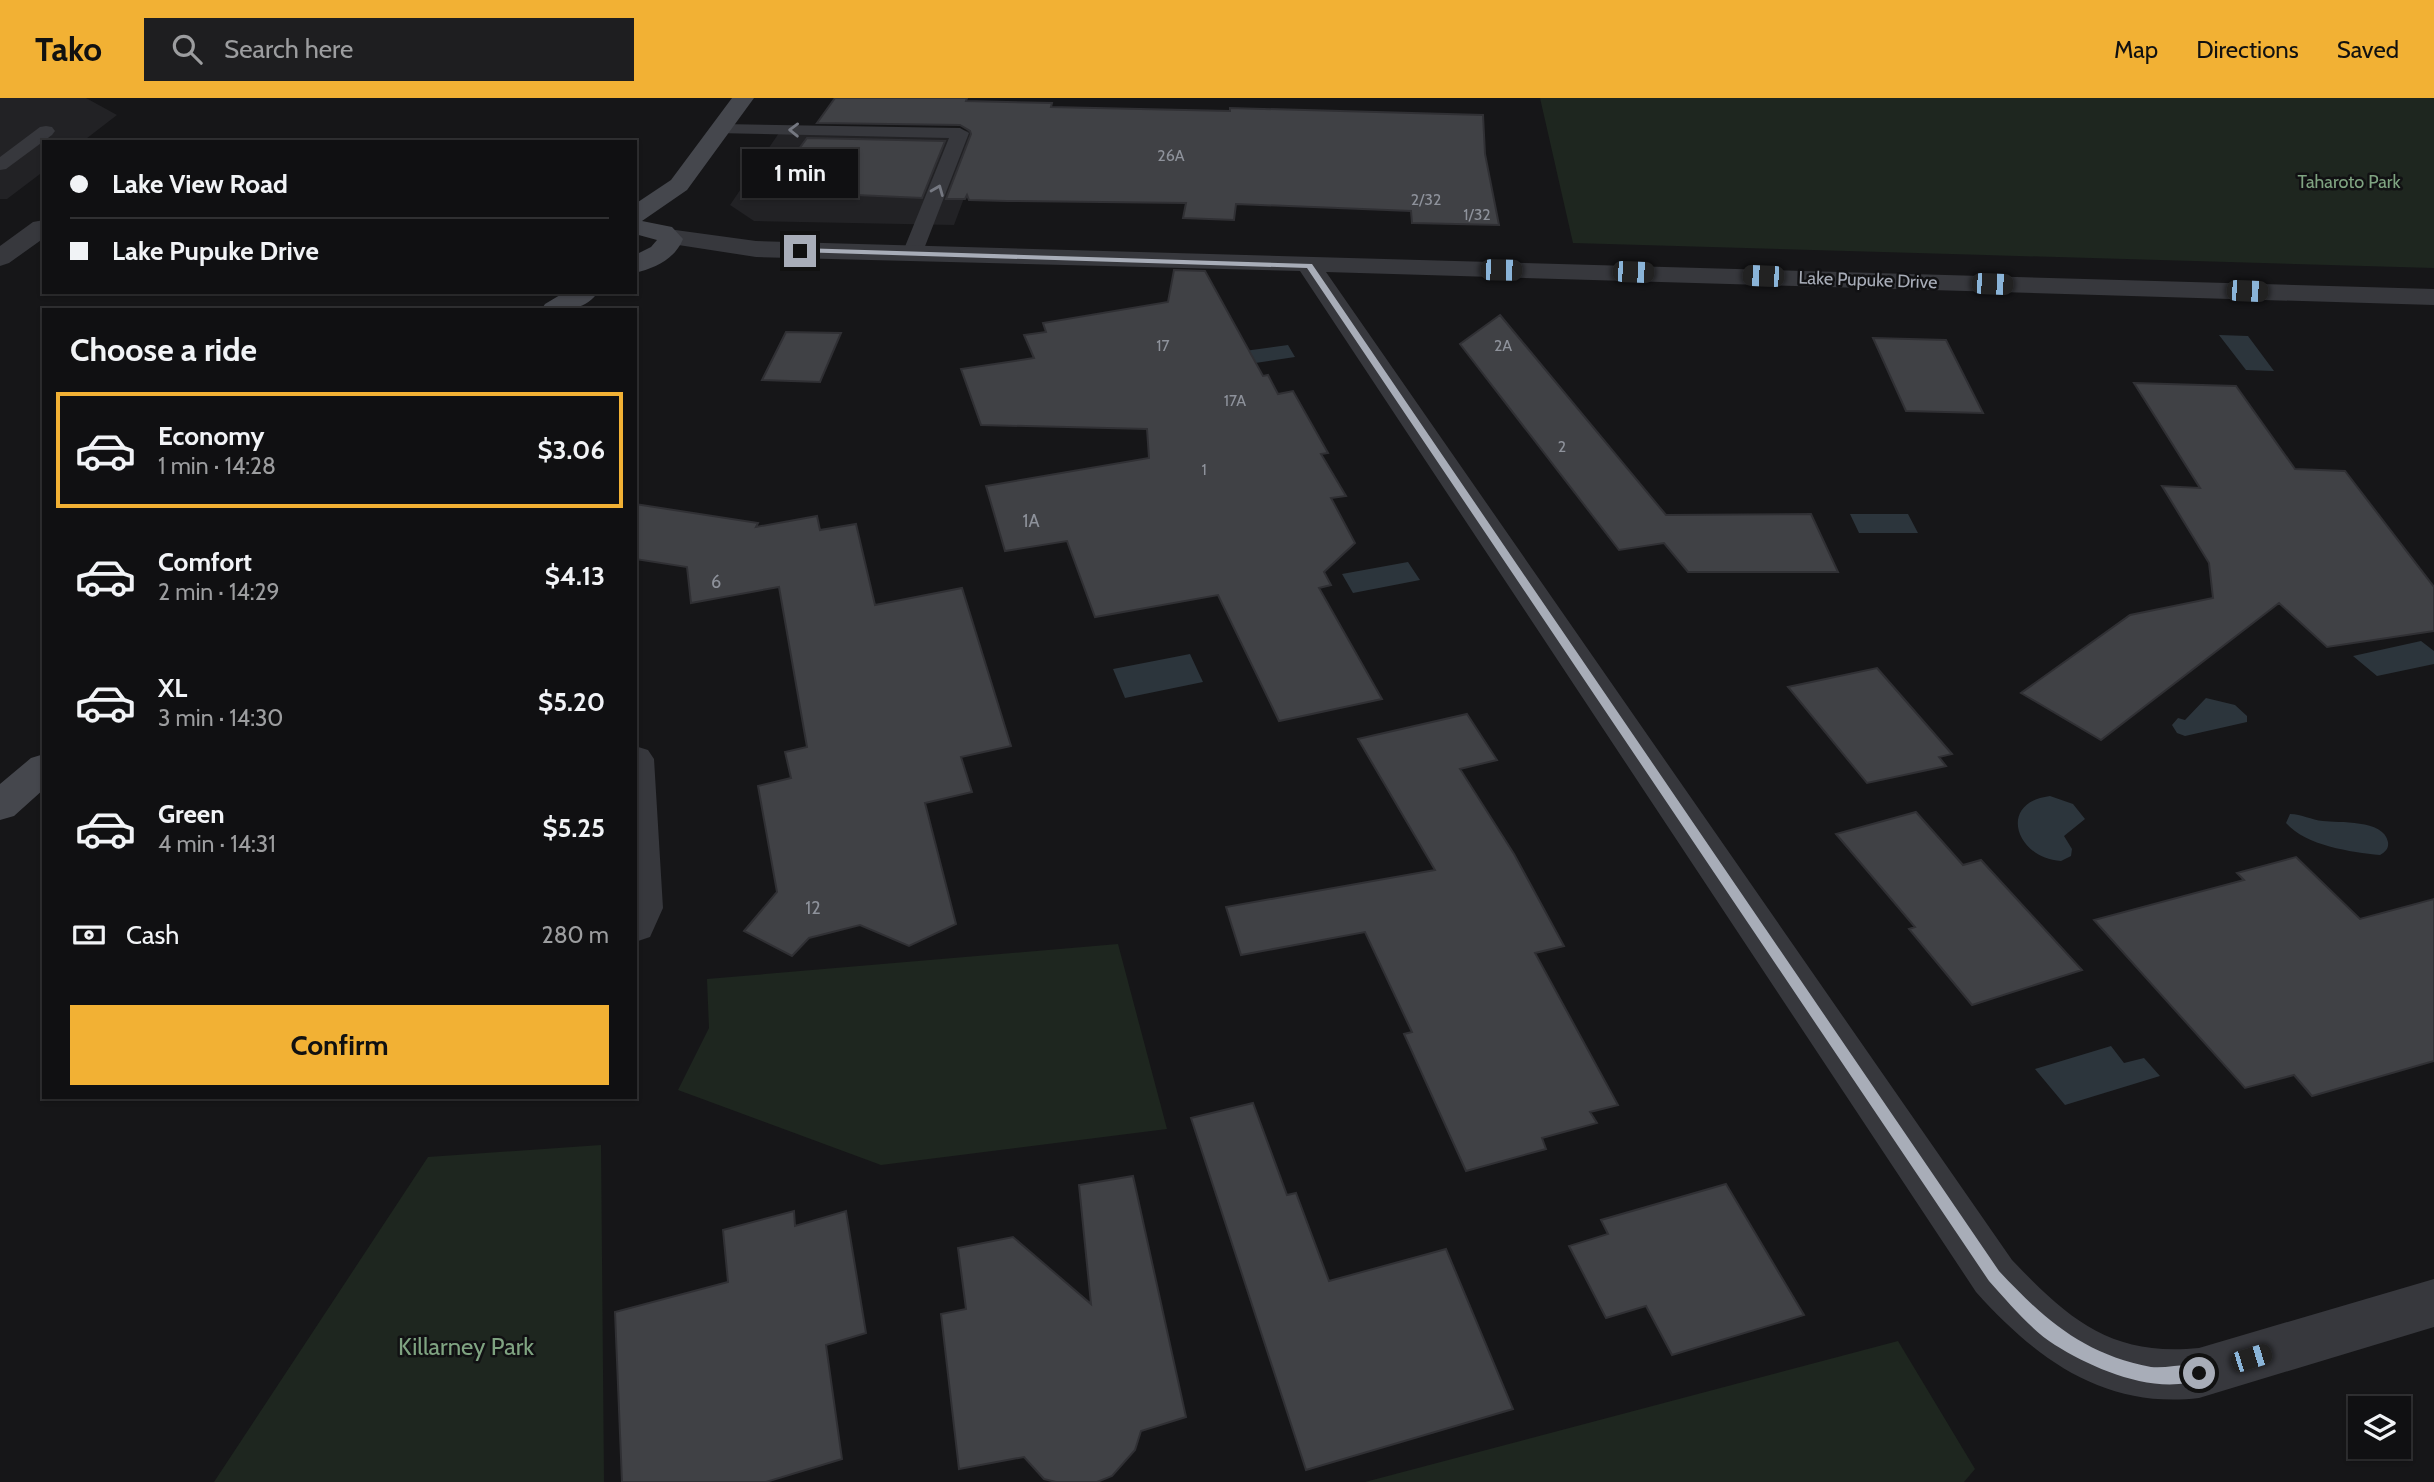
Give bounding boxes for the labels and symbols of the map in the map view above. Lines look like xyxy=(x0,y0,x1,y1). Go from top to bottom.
one-way arrow xyxy=(789,122,799,138)
house number: 26A xyxy=(1157,146,1185,165)
callout: 1 min xyxy=(742,150,858,198)
park label: Taharoto Park xyxy=(2297,171,2401,193)
one-way arrow xyxy=(929,185,943,197)
house number: 2/32 xyxy=(1411,190,1441,209)
house number: 1/32 xyxy=(1463,205,1491,224)
route end xyxy=(784,235,816,267)
car xyxy=(1480,259,1523,281)
car xyxy=(1612,261,1655,283)
car xyxy=(1742,265,1785,287)
street label: Lake Pupuke Drive xyxy=(1798,267,1938,293)
car xyxy=(1971,273,2014,295)
car xyxy=(2226,280,2269,302)
house number: 17 xyxy=(1156,336,1170,355)
house number: 2A xyxy=(1494,336,1512,355)
house number: 17A xyxy=(1224,391,1246,410)
house number: 2 xyxy=(1558,437,1566,456)
house number: 1 xyxy=(1201,460,1207,479)
house number: 1A xyxy=(1023,510,1039,532)
house number: 6 xyxy=(711,571,721,593)
house number: 12 xyxy=(805,897,821,919)
park label: Killarney Park xyxy=(398,1332,534,1361)
car xyxy=(2228,1342,2275,1374)
route start xyxy=(2183,1357,2215,1389)

